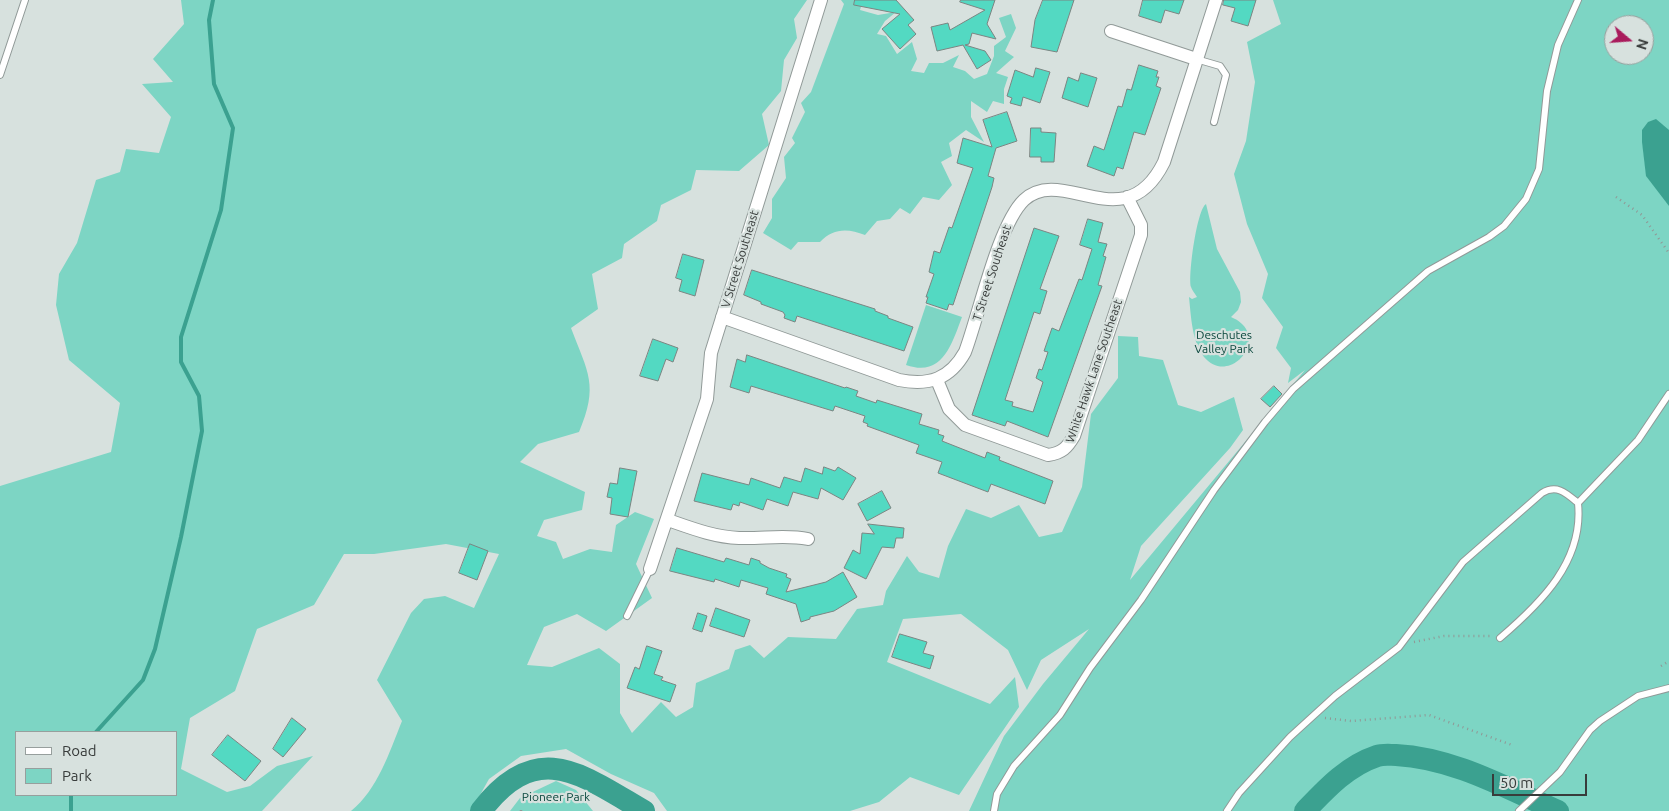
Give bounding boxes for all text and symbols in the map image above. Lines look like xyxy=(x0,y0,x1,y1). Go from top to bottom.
north arrow xyxy=(1604,15,1654,65)
text: N xyxy=(1633,37,1652,52)
street label: V Street Southeast xyxy=(718,209,762,309)
street label: T Street Southeast xyxy=(970,223,1014,323)
street label: White Hawk Lane Southeast xyxy=(1063,297,1125,445)
park label: Deschutes Valley Park xyxy=(1195,328,1253,356)
legend xyxy=(15,731,178,796)
text: Road xyxy=(62,742,97,759)
scale bar xyxy=(1494,764,1589,796)
text: Park xyxy=(62,767,92,784)
text: 50 m xyxy=(1500,774,1533,791)
park label: Pioneer Park xyxy=(522,790,590,804)

